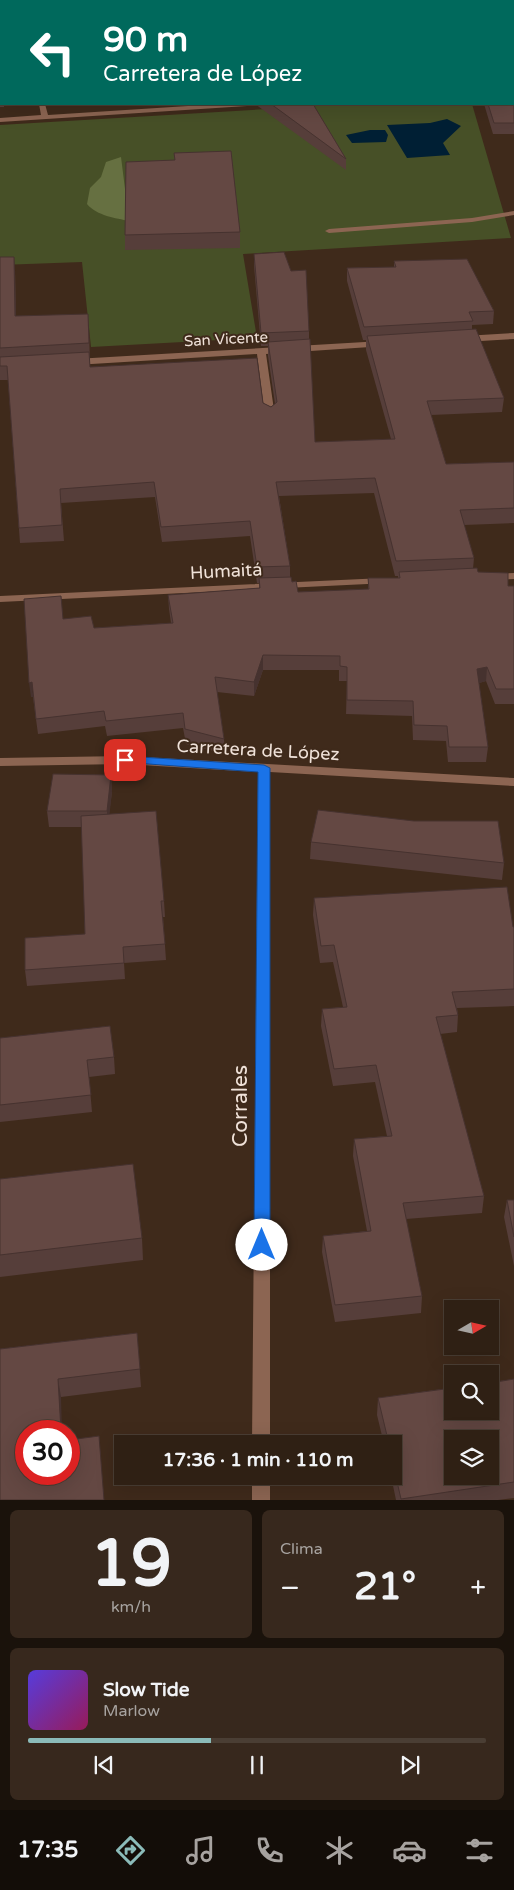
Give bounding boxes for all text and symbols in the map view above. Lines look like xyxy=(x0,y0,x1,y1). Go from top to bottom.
text: 90 m xyxy=(103,19,188,61)
icon: left xyxy=(20,20,85,85)
text: Carretera de López xyxy=(103,61,302,87)
street label: San Vicente xyxy=(183,328,269,350)
street label: Humaitá xyxy=(189,558,263,584)
street label: Carretera de López xyxy=(176,735,340,765)
pin xyxy=(104,739,146,781)
icon: arrive xyxy=(111,746,139,774)
street label: Corrales xyxy=(228,1065,253,1147)
position arrow xyxy=(235,1218,287,1270)
north arrow xyxy=(444,1300,499,1355)
map controls xyxy=(444,1300,499,1485)
button: search xyxy=(444,1365,499,1420)
speed limit sign: 30 xyxy=(15,1420,80,1485)
button: layers xyxy=(444,1430,499,1485)
text: 17:36 · 1 min · 110 m xyxy=(162,1449,354,1471)
text: 19 xyxy=(90,1525,172,1604)
text: Clima xyxy=(280,1539,323,1559)
text: 21° xyxy=(354,1564,416,1610)
text: − xyxy=(280,1571,300,1605)
text: + xyxy=(470,1571,486,1605)
text: km/h xyxy=(111,1597,151,1617)
text: Slow Tide xyxy=(103,1679,190,1701)
text: Marlow xyxy=(103,1701,160,1721)
icon: previous xyxy=(90,1751,118,1779)
icon: pause xyxy=(243,1751,271,1779)
icon: next xyxy=(396,1751,424,1779)
icon: directions xyxy=(113,1833,148,1868)
icon: music xyxy=(183,1833,218,1868)
icon: phone xyxy=(252,1833,287,1868)
icon: climate xyxy=(322,1833,357,1868)
icon: car xyxy=(392,1833,427,1868)
icon: filters xyxy=(462,1833,497,1868)
text: 17:35 xyxy=(17,1837,78,1863)

